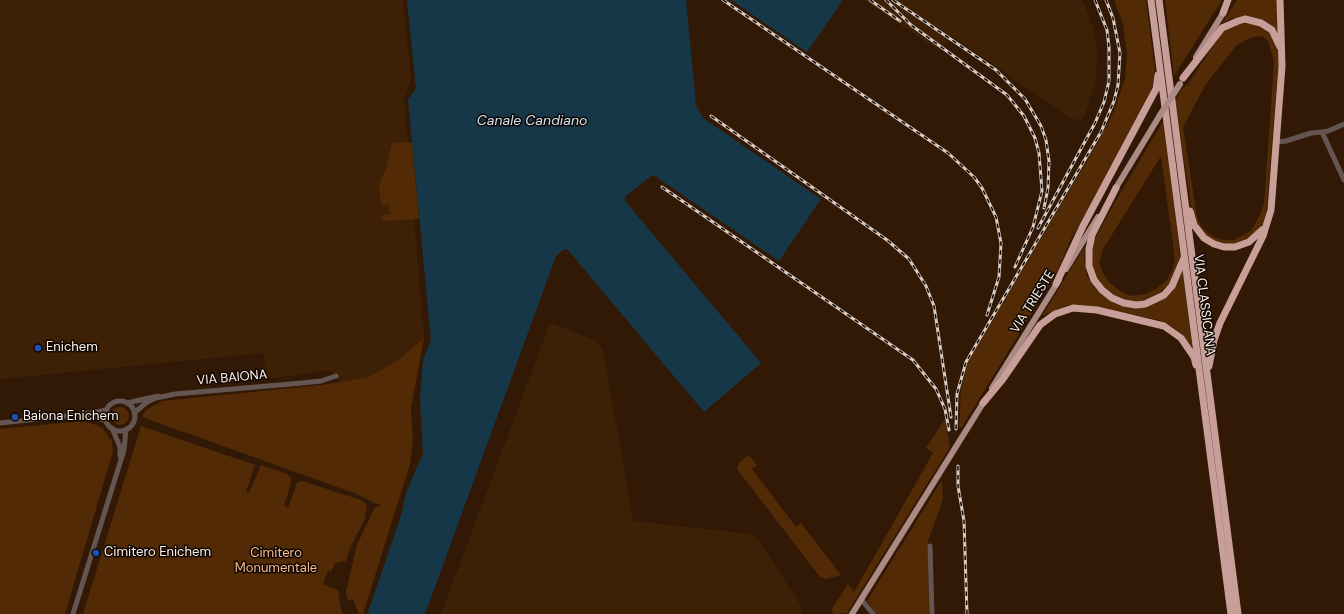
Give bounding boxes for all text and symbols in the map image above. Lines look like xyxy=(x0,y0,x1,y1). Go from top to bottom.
water label: Canale Candiano xyxy=(477,113,587,129)
street label: VIA CLASSICANA xyxy=(1190,253,1218,357)
street label: VIA TRIESTE xyxy=(1008,268,1058,336)
place label: Enichem xyxy=(46,340,98,356)
marker: Enichem xyxy=(33,343,43,353)
street label: VIA BAIONA xyxy=(196,367,268,389)
place label: Baiona Enichem xyxy=(23,409,119,425)
marker: Baiona Enichem xyxy=(10,412,20,422)
place label: Cimitero Enichem xyxy=(104,545,211,561)
park label: Cimitero Monumentale xyxy=(235,546,317,577)
marker: Cimitero Enichem xyxy=(91,548,101,558)

